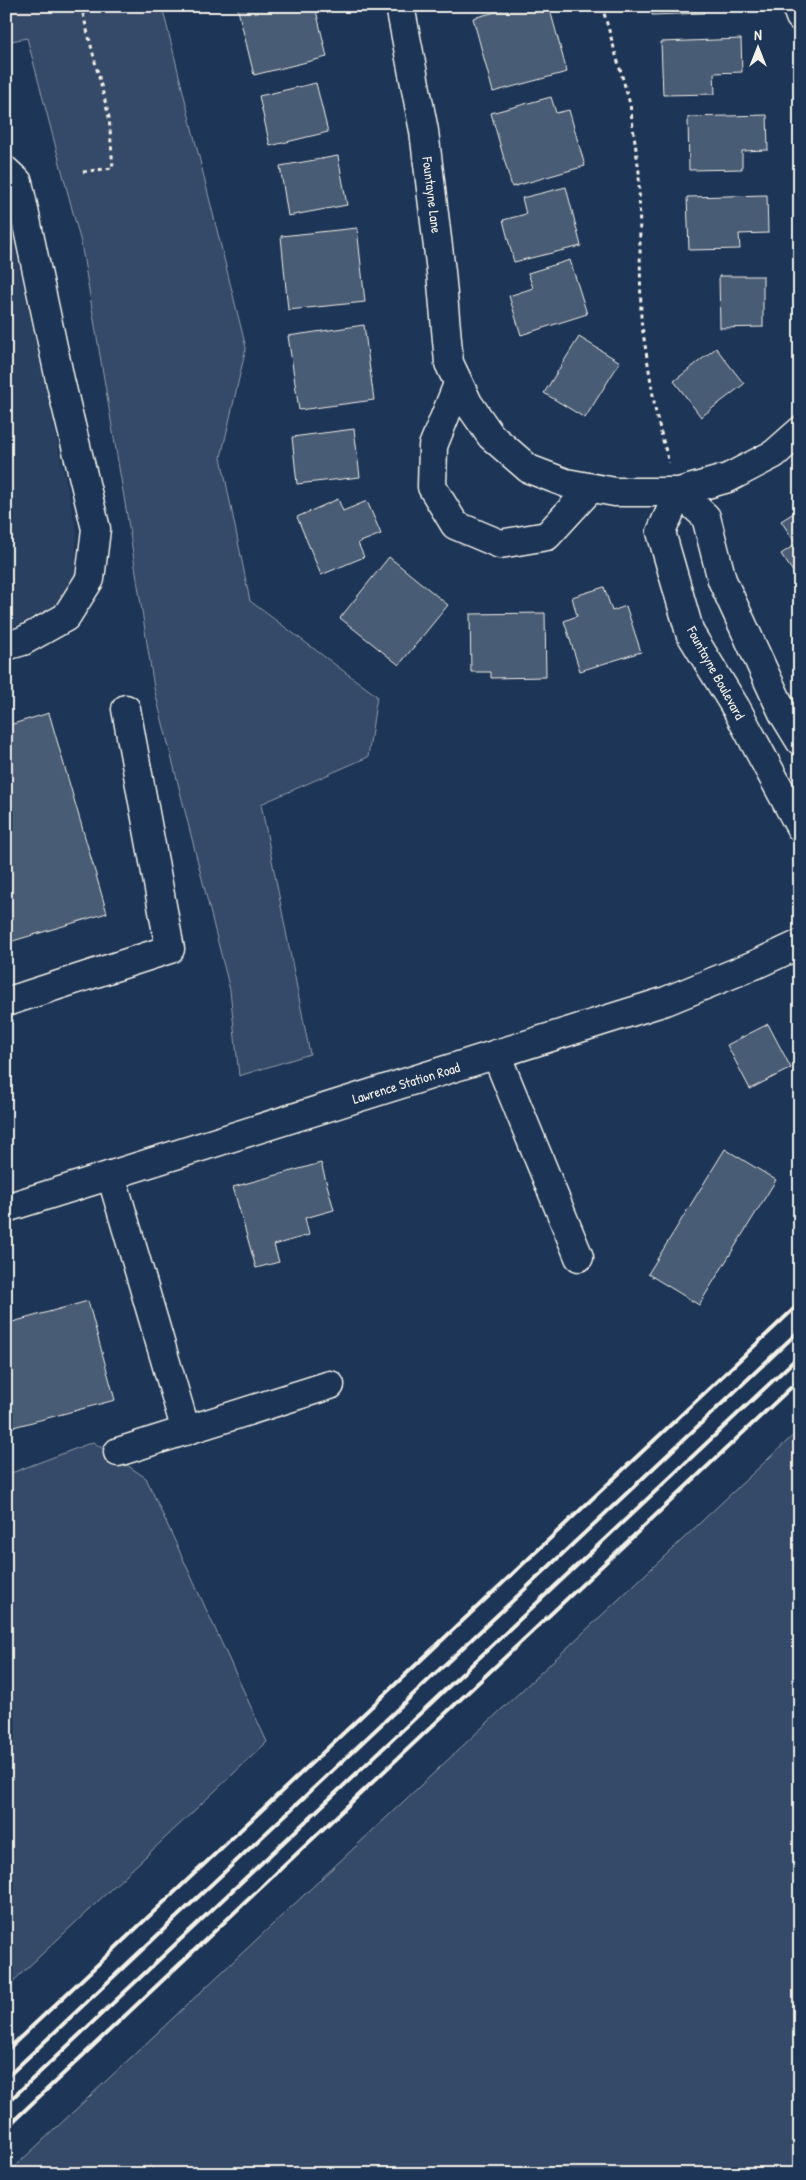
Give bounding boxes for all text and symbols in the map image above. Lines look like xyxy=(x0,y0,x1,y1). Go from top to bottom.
north arrow xyxy=(734,22,784,72)
text: N xyxy=(754,25,762,44)
street label: Fountayne Lane xyxy=(417,155,447,235)
street label: Fountayne Boulevard xyxy=(682,622,750,724)
street label: Lawrence Station Road xyxy=(350,1057,462,1108)

